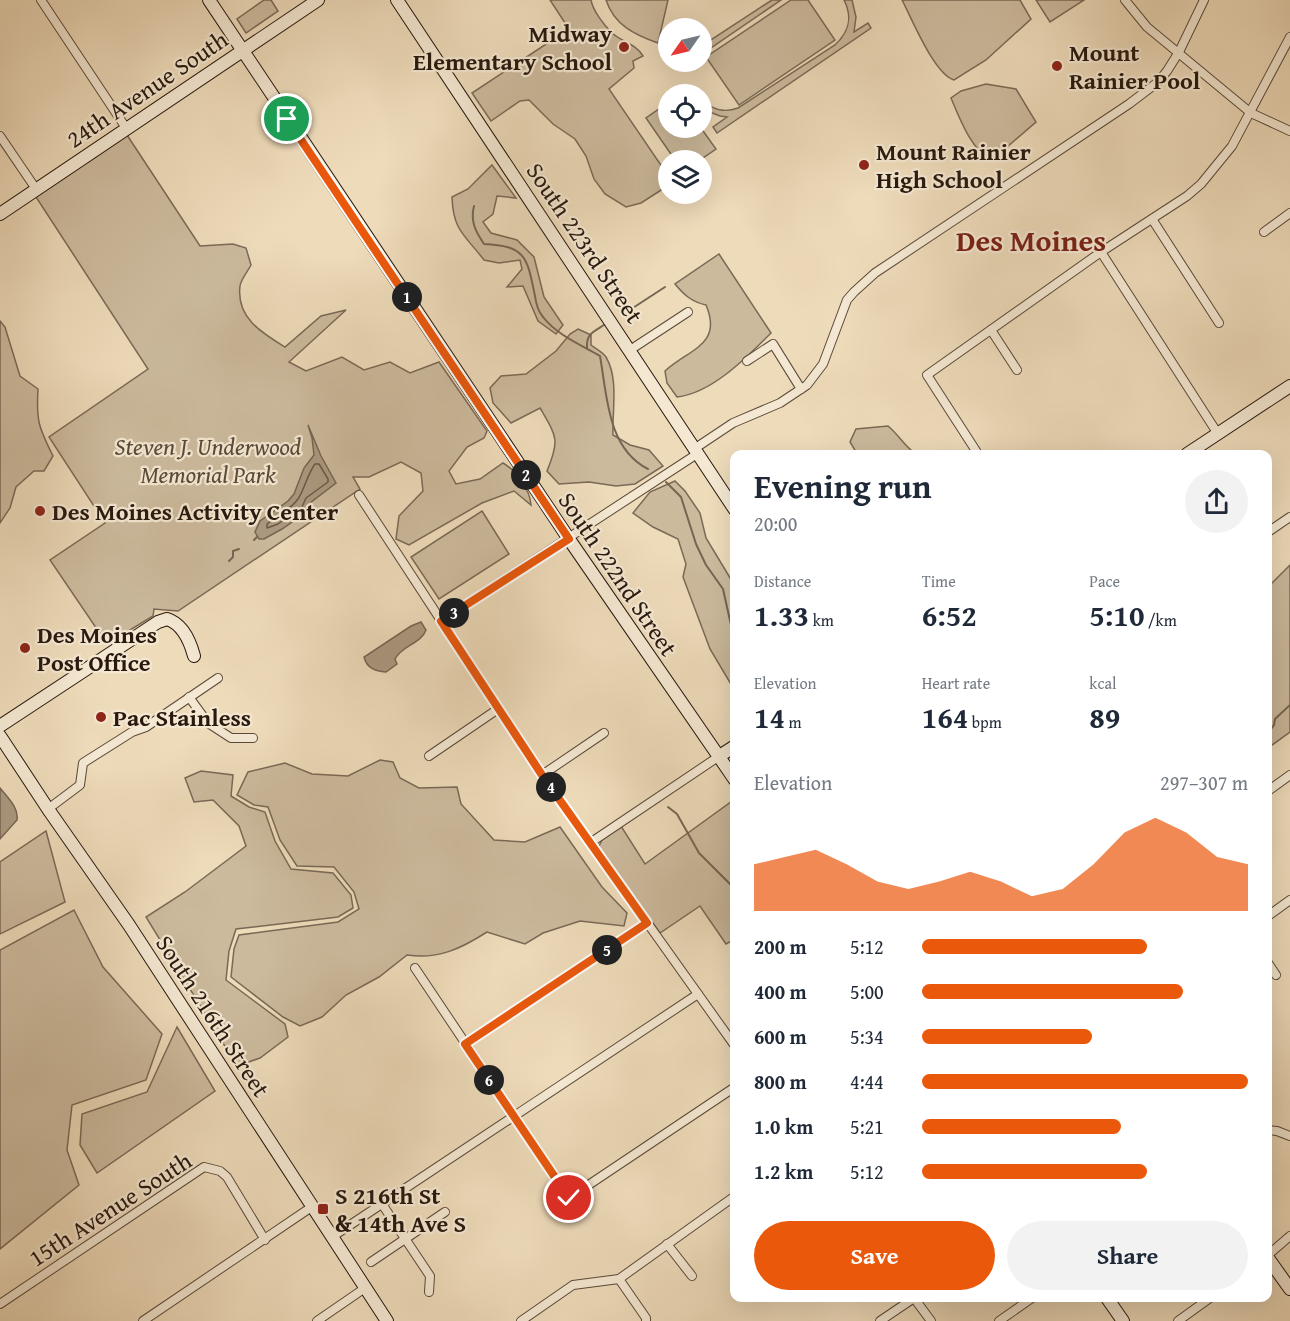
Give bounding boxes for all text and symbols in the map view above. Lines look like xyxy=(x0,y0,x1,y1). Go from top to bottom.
place label: Midway Elementary School xyxy=(413,16,613,79)
north arrow xyxy=(658,18,712,72)
map controls xyxy=(658,18,712,204)
street label: 24th Avenue South xyxy=(59,22,235,156)
place label: Mount Rainier Pool xyxy=(1069,35,1201,98)
marker: Midway Elementary School xyxy=(617,40,631,54)
marker: Mount Rainier Pool xyxy=(1050,59,1064,73)
button: locate xyxy=(658,84,712,138)
pin xyxy=(261,93,312,144)
icon: arrive xyxy=(270,102,303,135)
place label: Mount Rainier High School xyxy=(876,134,1031,197)
button: layers xyxy=(658,150,712,204)
street label: South 223rd Street xyxy=(518,156,652,331)
marker: Mount Rainier High School xyxy=(857,158,871,172)
district label: Des Moines xyxy=(956,218,1106,262)
pin: 1 xyxy=(392,282,422,312)
text: 1 xyxy=(403,285,411,309)
park label: Steven J. Underwood Memorial Park xyxy=(115,429,302,492)
pin: 2 xyxy=(511,460,541,490)
text: Evening run xyxy=(754,462,931,510)
text: 2 xyxy=(522,463,530,487)
button: share xyxy=(1185,470,1248,533)
street label: South 222nd Street xyxy=(550,485,686,663)
place label: Des Moines Activity Center xyxy=(52,494,338,529)
marker: Des Moines Activity Center xyxy=(33,504,47,518)
text: 20:00 xyxy=(754,509,797,538)
text: Distance xyxy=(754,569,811,593)
text: Time xyxy=(922,569,956,593)
text: Pace xyxy=(1089,569,1120,593)
text: 1.33 xyxy=(754,593,809,637)
text: 6:52 xyxy=(922,593,977,637)
text: 5:10 xyxy=(1089,593,1144,637)
pin: 3 xyxy=(439,598,469,628)
text: 3 xyxy=(450,601,458,625)
text: km xyxy=(809,608,834,632)
text: /km xyxy=(1144,608,1177,632)
place label: Des Moines Post Office xyxy=(37,617,157,680)
marker: Des Moines Post Office xyxy=(18,641,32,655)
text: Elevation xyxy=(754,671,817,695)
text: Heart rate xyxy=(922,671,990,695)
text: kcal xyxy=(1089,671,1117,695)
text: 14 xyxy=(754,695,785,739)
text: 164 xyxy=(922,695,968,739)
text: 89 xyxy=(1089,695,1120,739)
place label: Pac Stainless xyxy=(113,700,251,735)
marker: Pac Stainless xyxy=(94,710,108,724)
text: m xyxy=(785,710,802,734)
text: bpm xyxy=(968,710,1002,734)
text: Elevation xyxy=(754,768,832,797)
text: 297–307 m xyxy=(1160,768,1248,797)
pin: 4 xyxy=(536,772,566,802)
text: 4 xyxy=(547,775,555,799)
street label: South 216th Street xyxy=(147,928,279,1104)
text: 200 m xyxy=(754,932,807,961)
text: 5:12 xyxy=(850,932,884,961)
pin: 5 xyxy=(592,935,622,965)
text: 5 xyxy=(603,938,611,962)
text: 400 m xyxy=(754,977,807,1006)
text: 5:00 xyxy=(850,977,884,1006)
text: 600 m xyxy=(754,1022,807,1051)
text: 5:34 xyxy=(850,1022,884,1051)
pin: 6 xyxy=(474,1065,504,1095)
text: 800 m xyxy=(754,1067,807,1096)
text: 4:44 xyxy=(850,1067,884,1096)
text: 6 xyxy=(485,1068,493,1092)
text: 1.0 km xyxy=(754,1112,813,1141)
text: 5:21 xyxy=(850,1112,884,1141)
street label: 15th Avenue South xyxy=(22,1143,199,1275)
text: 1.2 km xyxy=(754,1157,813,1186)
text: 5:12 xyxy=(850,1157,884,1186)
pin xyxy=(543,1172,594,1223)
place label: S 216th St & 14th Ave S xyxy=(335,1178,466,1241)
icon: check xyxy=(552,1181,585,1214)
marker: S 216th St & 14th Ave S xyxy=(316,1202,330,1216)
button: Save xyxy=(754,1221,995,1290)
button: Share xyxy=(1007,1221,1248,1290)

